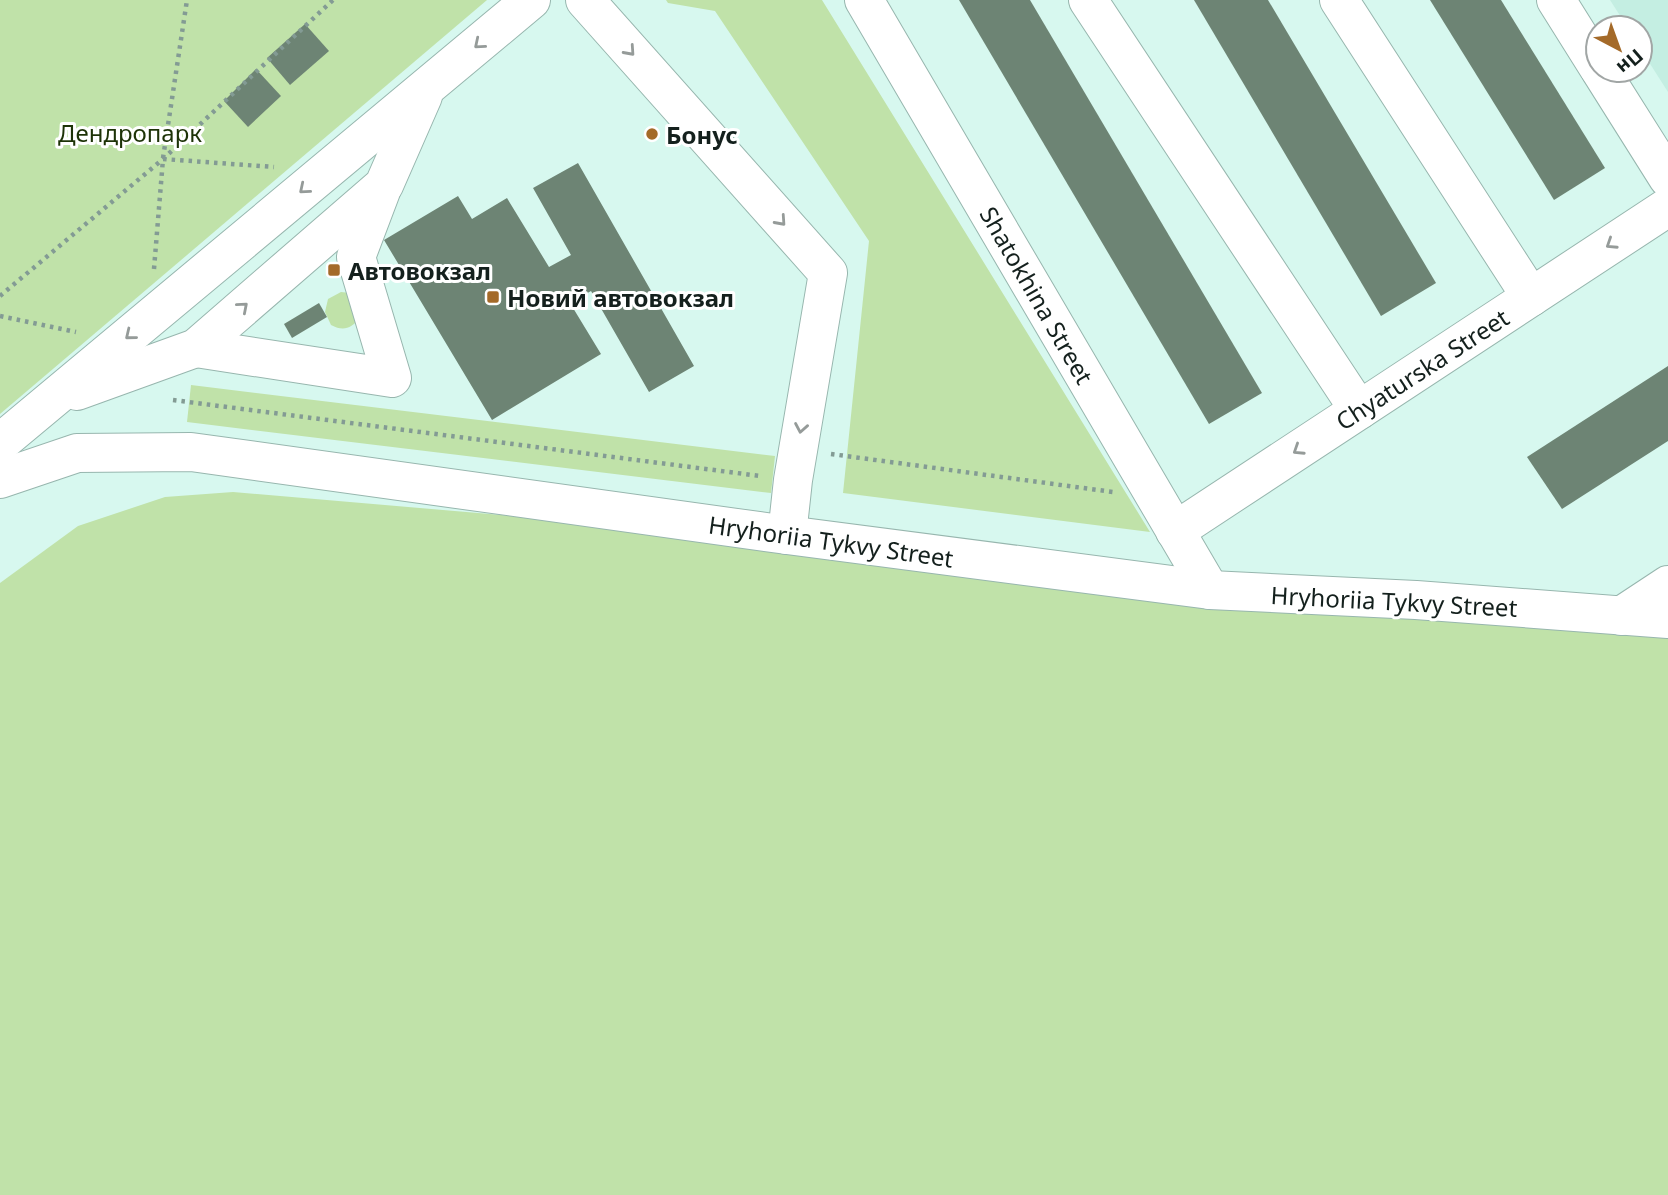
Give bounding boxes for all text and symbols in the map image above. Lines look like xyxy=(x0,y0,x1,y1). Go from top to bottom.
north arrow xyxy=(1584,14,1654,84)
one-way arrow xyxy=(474,36,487,48)
one-way arrow xyxy=(622,43,634,56)
text: Пн xyxy=(1611,43,1649,80)
park label: Дендропарк xyxy=(58,116,202,149)
place label: Бонус xyxy=(666,118,738,151)
marker: Бонус xyxy=(644,126,660,142)
one-way arrow xyxy=(300,181,312,194)
street label: Shatokhina Street xyxy=(973,200,1101,390)
one-way arrow xyxy=(773,213,785,226)
one-way arrow xyxy=(1606,236,1619,248)
place label: Автовокзал xyxy=(348,254,491,287)
marker: Автовокзал xyxy=(326,262,342,278)
place label: Новий автовокзал xyxy=(507,281,734,314)
marker: Новий автовокзал xyxy=(485,289,501,305)
street label: Chyaturska Street xyxy=(1329,300,1515,437)
one-way arrow xyxy=(235,303,248,315)
one-way arrow xyxy=(125,327,138,339)
one-way arrow xyxy=(794,423,809,434)
one-way arrow xyxy=(1293,442,1306,454)
street label: Hryhoriia Tykvy Street xyxy=(706,507,956,575)
street label: Hryhoriia Tykvy Street xyxy=(1270,578,1518,624)

